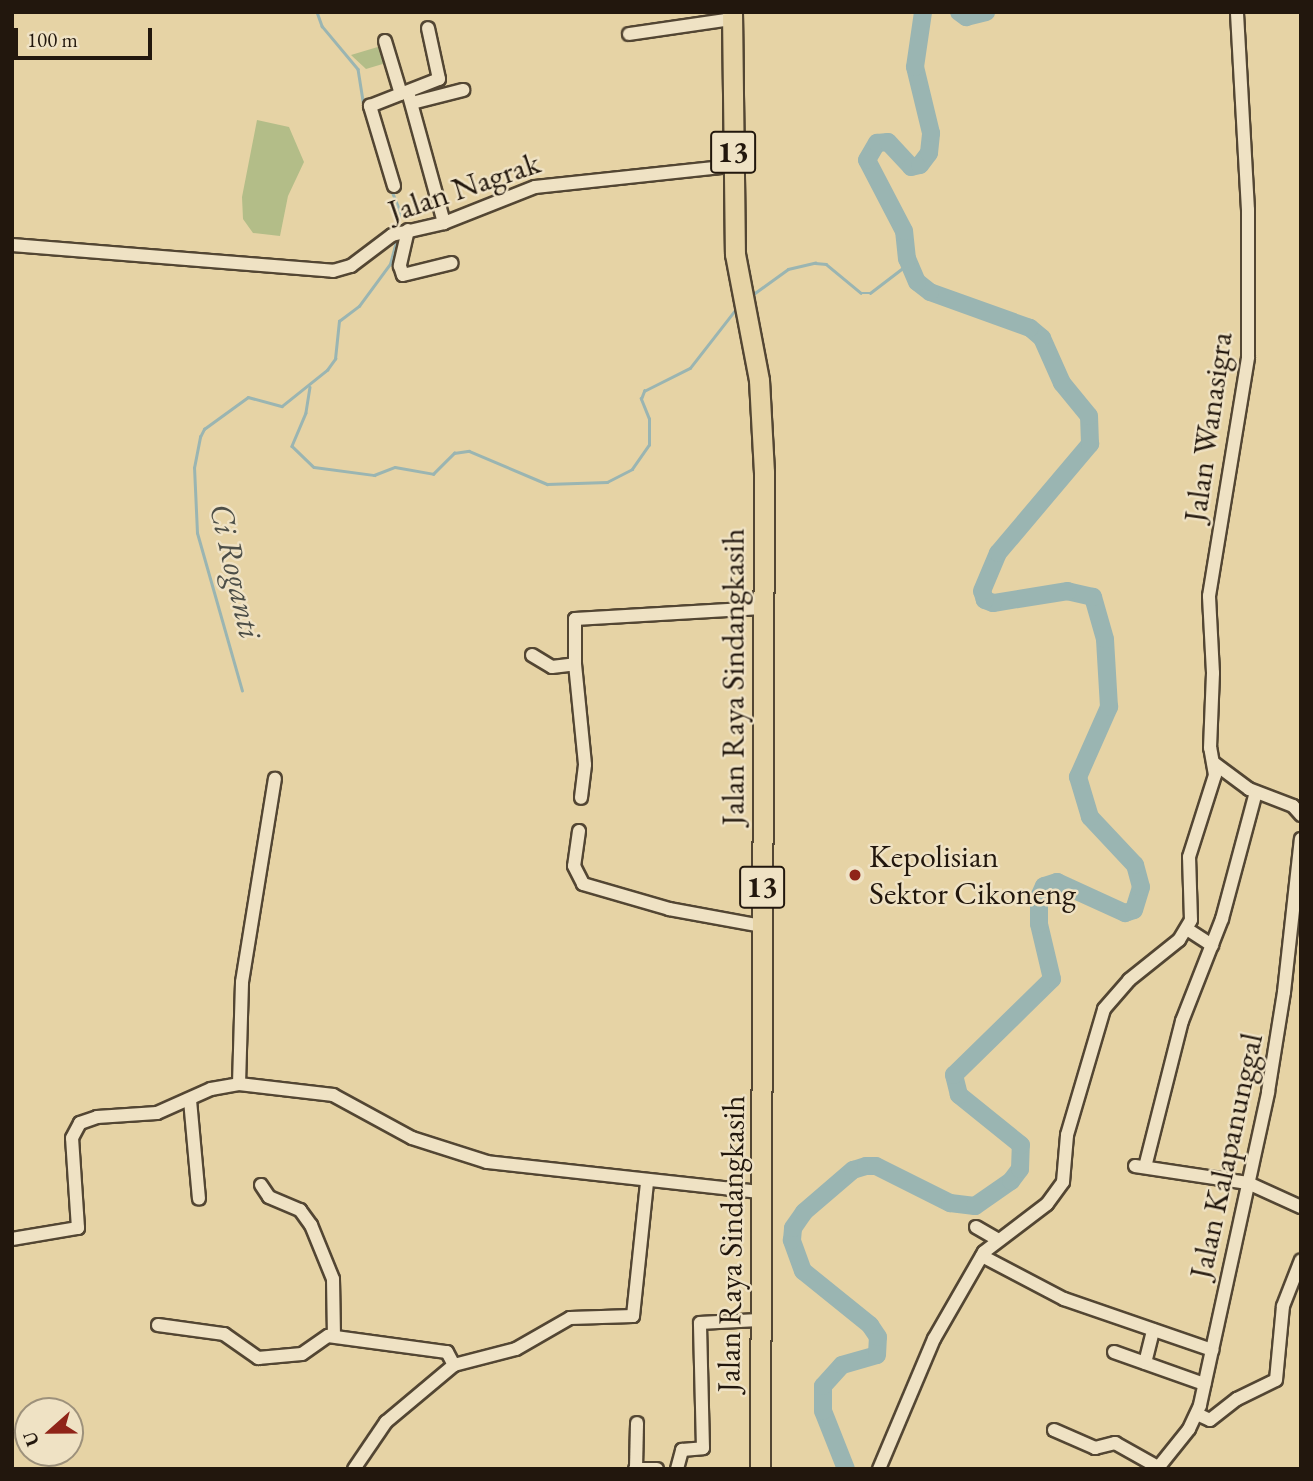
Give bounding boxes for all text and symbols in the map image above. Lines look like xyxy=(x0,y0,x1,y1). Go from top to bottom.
scale bar xyxy=(18,14,156,58)
text: 100 m xyxy=(27,26,78,53)
road number: 13 xyxy=(708,126,758,178)
street label: Jalan Nagrak xyxy=(383,143,545,231)
street label: Jalan Wanasigra xyxy=(1176,330,1240,524)
water label: Ci Roganti xyxy=(201,499,271,643)
street label: Jalan Raya Sindangkasih xyxy=(714,528,752,826)
place label: Kepolisian Sektor Cikoneng xyxy=(869,838,1076,913)
road number: 13 xyxy=(738,860,786,914)
marker: Kepolisian Sektor Cikoneng xyxy=(847,867,863,883)
street label: Jalan Kalapanunggal xyxy=(1181,1030,1271,1282)
street label: Jalan Raya Sindangkasih xyxy=(709,1095,753,1393)
north arrow xyxy=(14,1397,84,1467)
text: U xyxy=(17,1428,45,1450)

